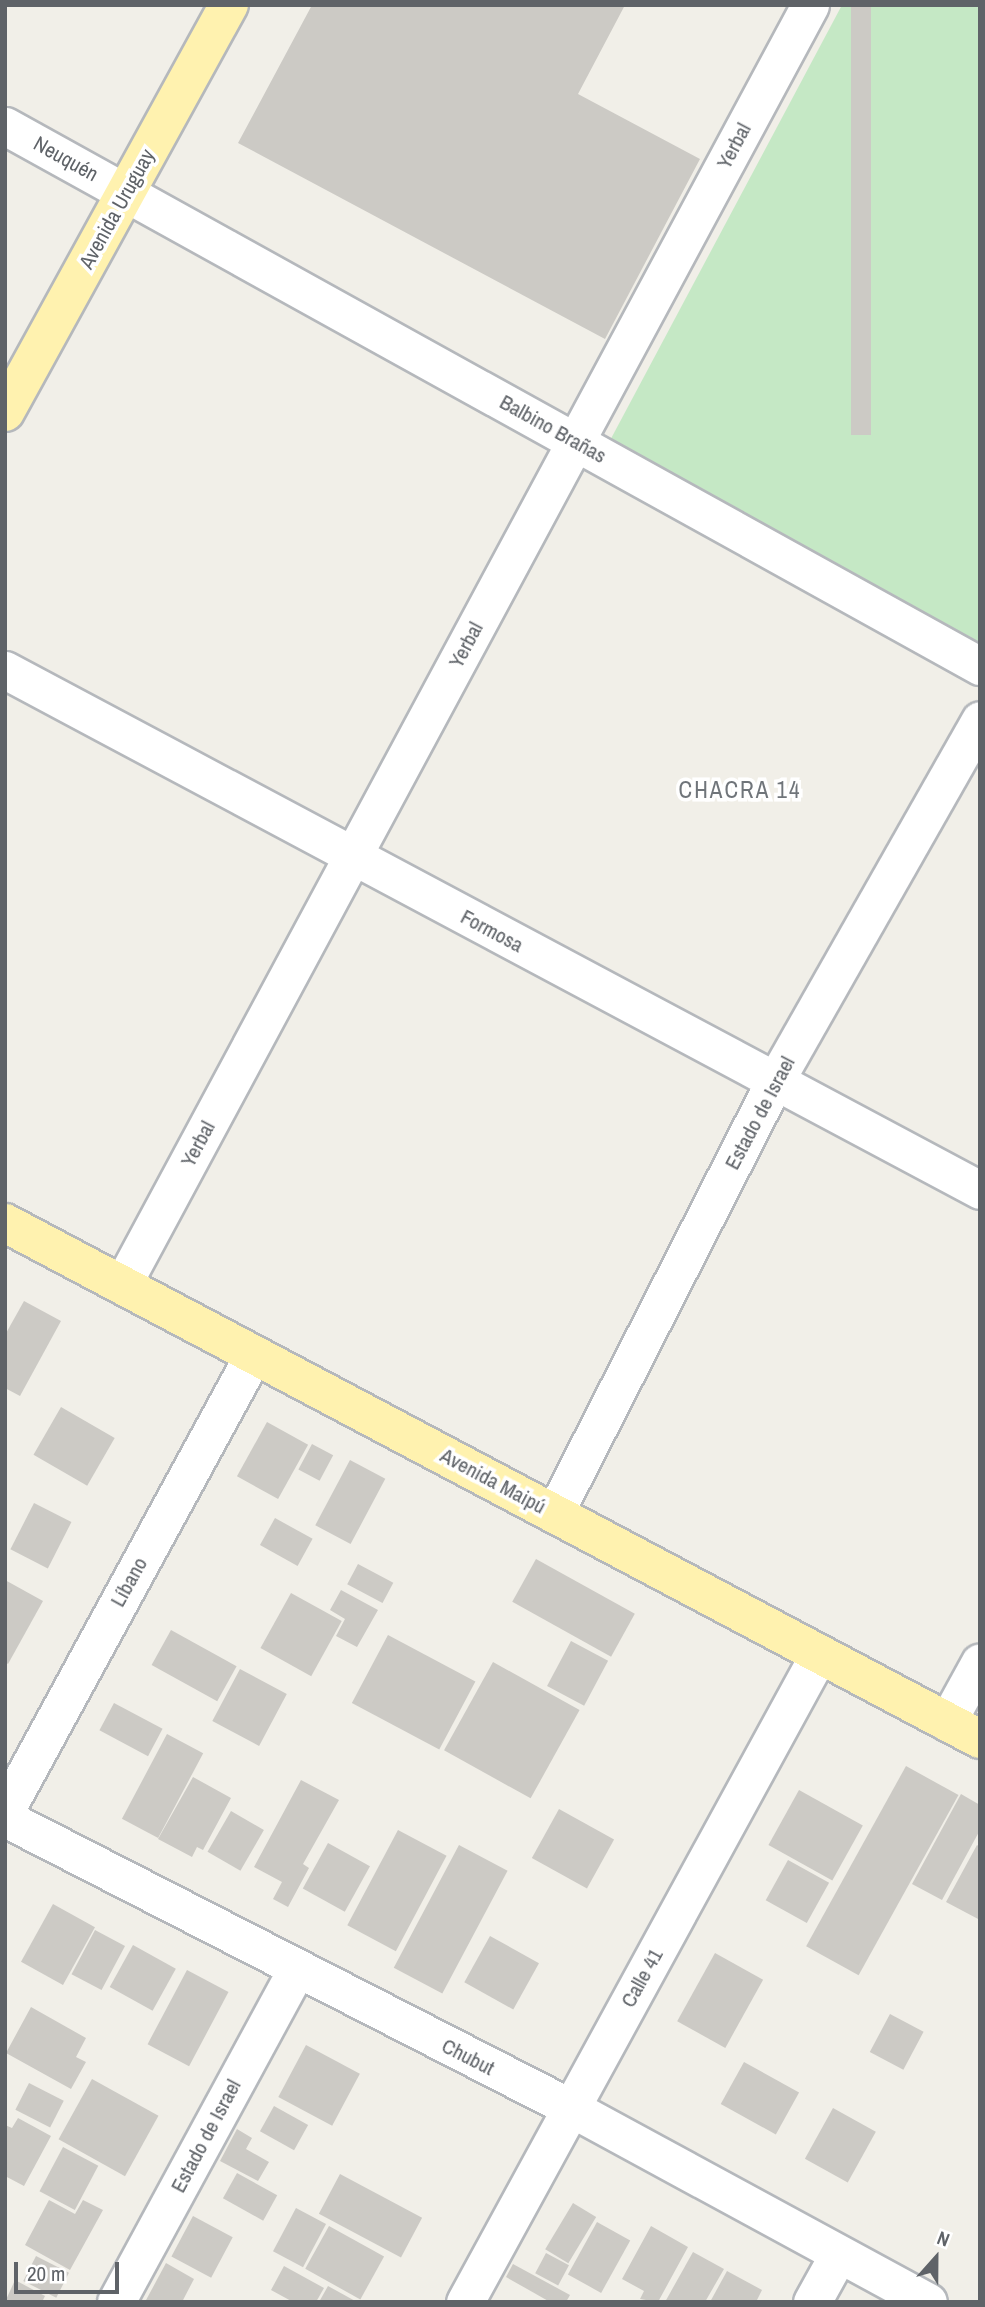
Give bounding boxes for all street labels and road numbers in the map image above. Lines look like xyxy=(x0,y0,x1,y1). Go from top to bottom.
street label: Yerbal xyxy=(712,119,756,173)
street label: Neuquén xyxy=(29,131,103,187)
street label: Avenida Uruguay xyxy=(74,145,160,273)
street label: Balbino Brañas xyxy=(495,389,611,469)
street label: Yerbal xyxy=(444,618,488,672)
street label: Formosa xyxy=(456,904,528,958)
street label: Estado de Israel xyxy=(720,1052,800,1174)
street label: Yerbal xyxy=(176,1117,220,1171)
street label: Avenida Maipú xyxy=(436,1443,550,1519)
street label: Líbano xyxy=(105,1553,153,1611)
street label: Calle 41 xyxy=(616,1944,668,2012)
street label: Chubut xyxy=(438,2033,498,2081)
street label: Estado de Israel xyxy=(166,2075,246,2197)

